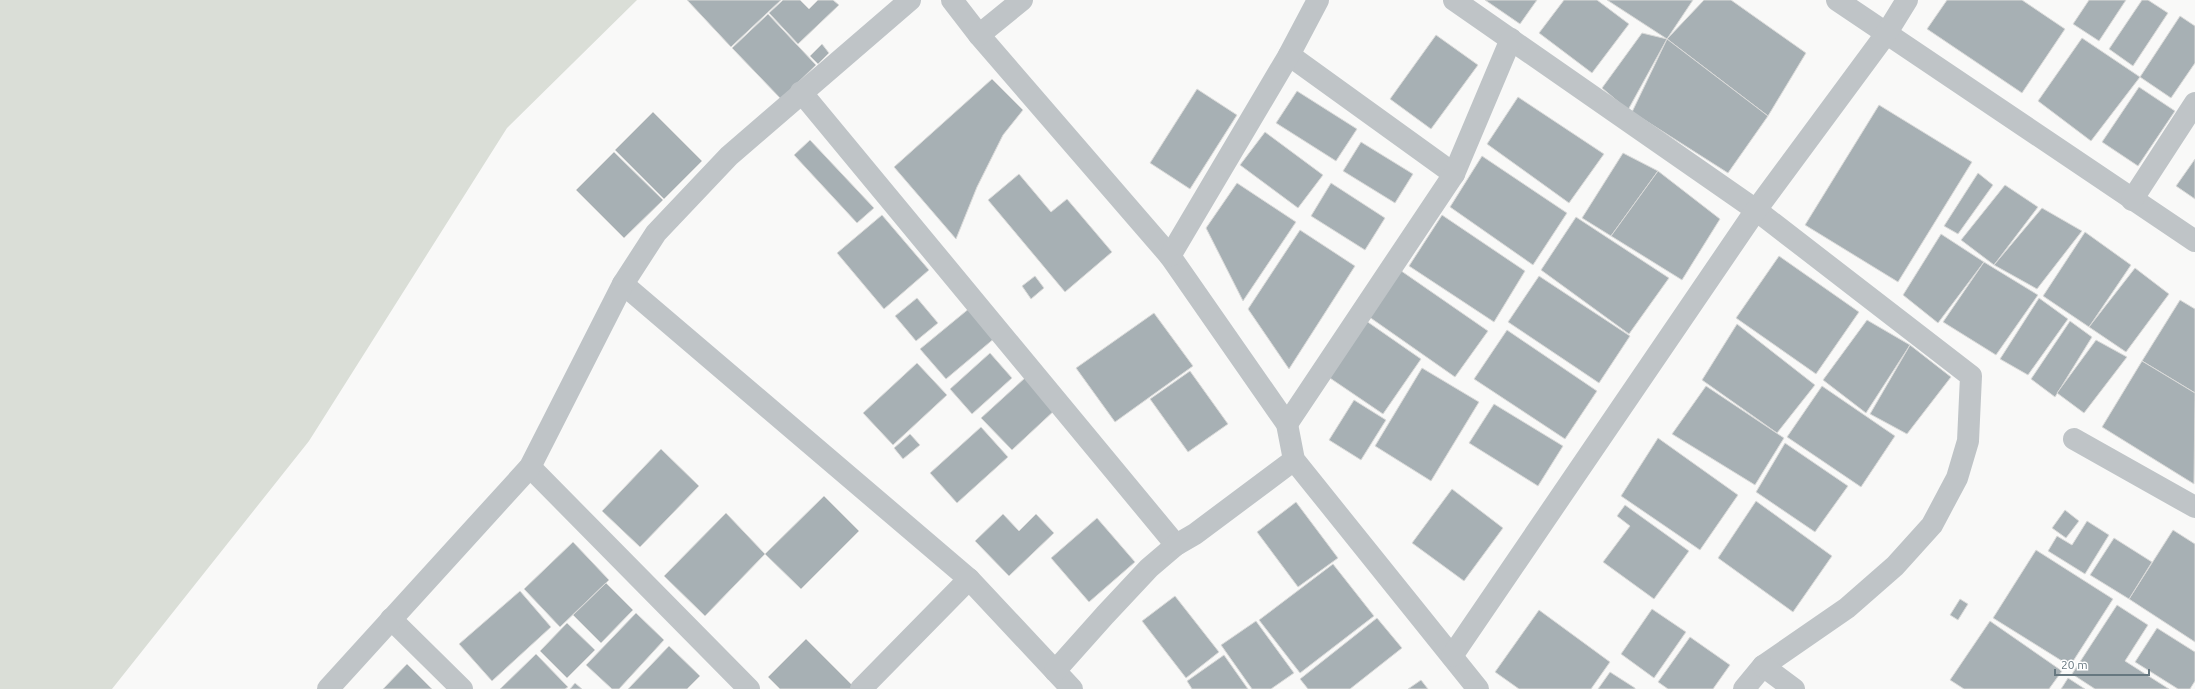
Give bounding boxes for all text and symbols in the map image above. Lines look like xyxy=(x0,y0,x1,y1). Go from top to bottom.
scale bar xyxy=(2055,651,2149,677)
text: 20 m xyxy=(2061,658,2088,671)

